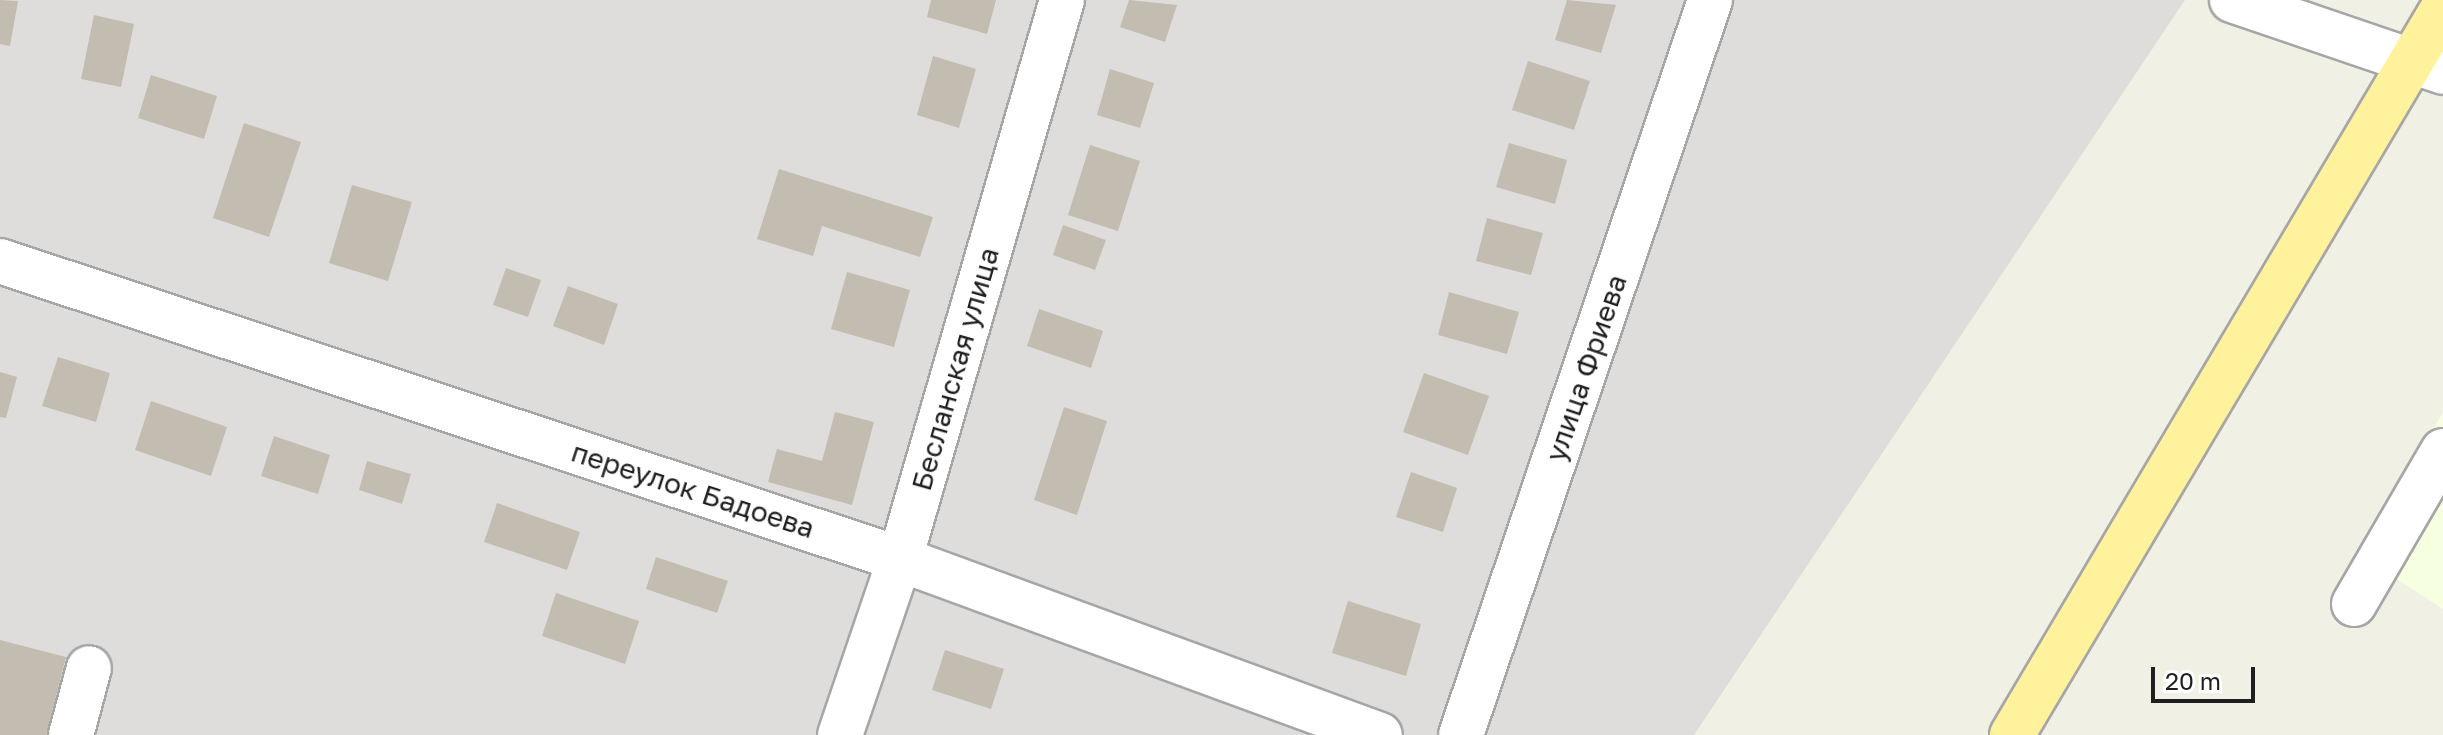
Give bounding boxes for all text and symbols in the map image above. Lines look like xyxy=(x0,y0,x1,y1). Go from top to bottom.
street label: Бесланская улица xyxy=(904,244,1006,494)
street label: улица Фриева xyxy=(1538,270,1634,466)
street label: переулок Бадоева xyxy=(567,435,819,545)
scale bar xyxy=(2155,651,2259,701)
text: 20 m xyxy=(2165,666,2221,695)

